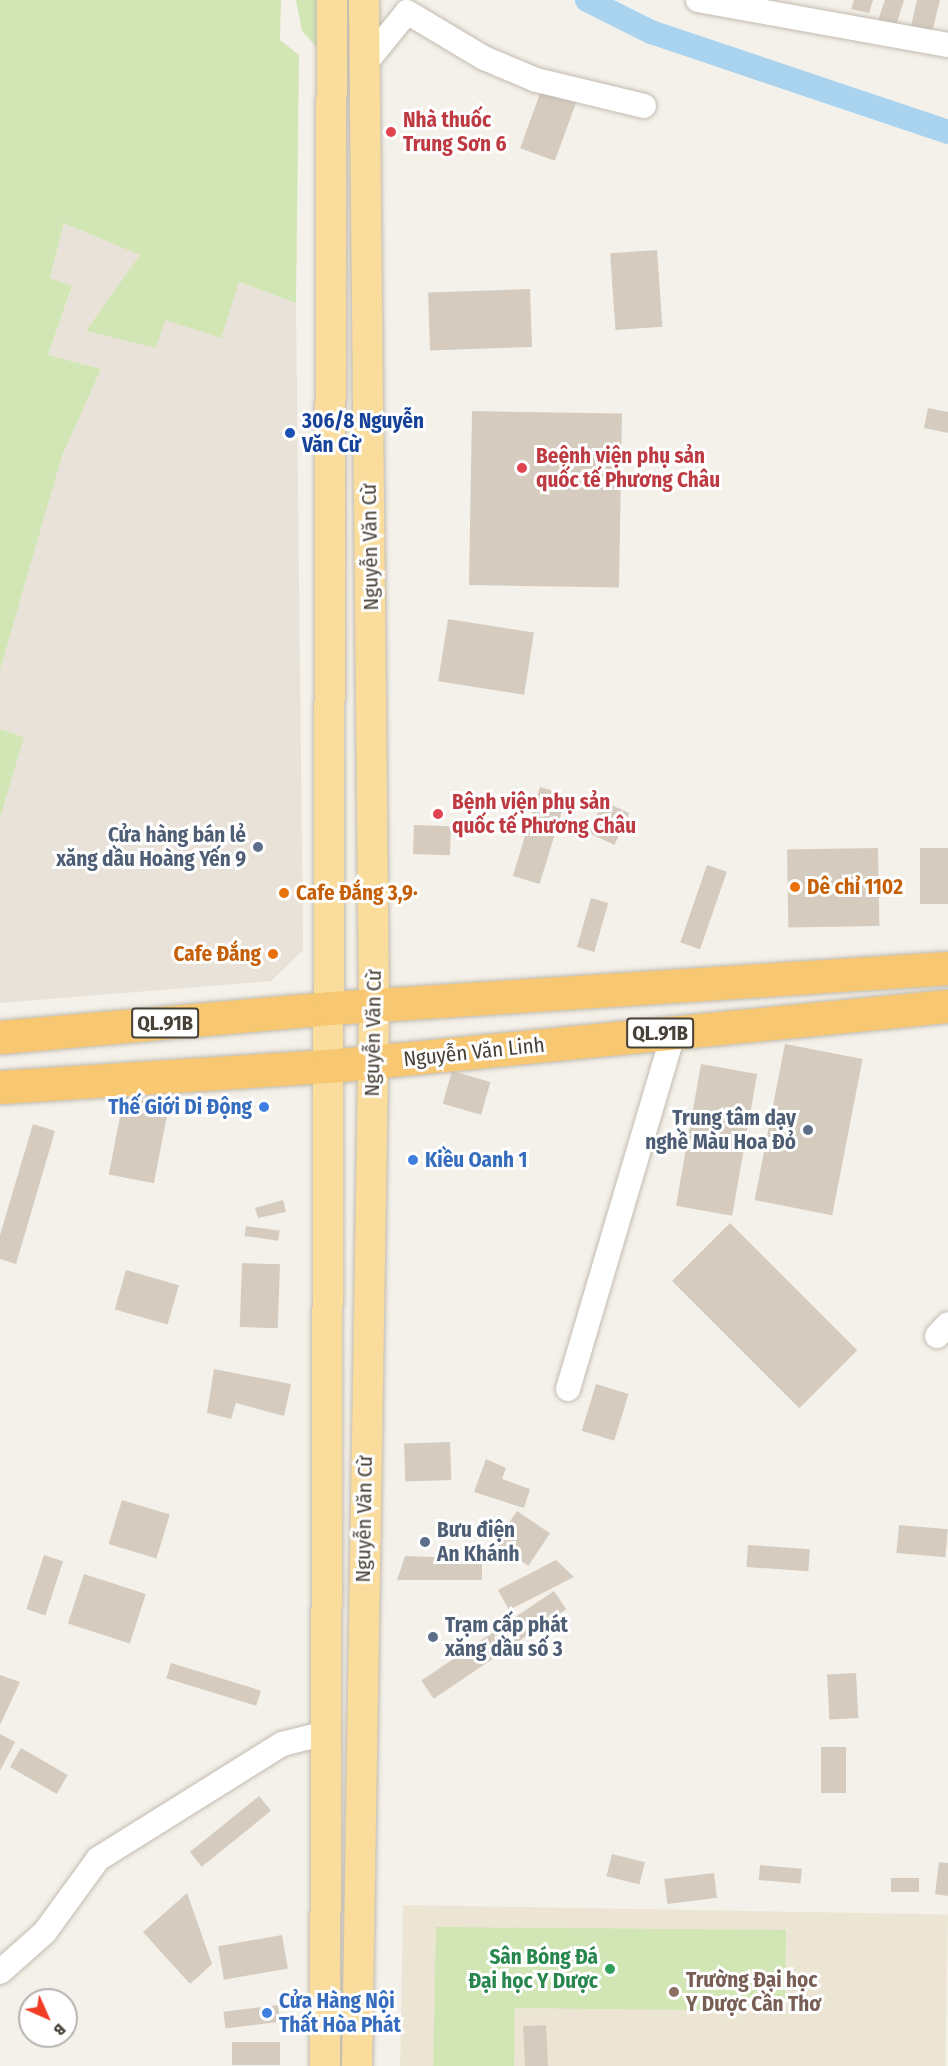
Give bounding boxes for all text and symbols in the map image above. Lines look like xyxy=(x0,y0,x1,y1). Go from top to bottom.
place label: Nhà thuốc Trung Sơn 6 xyxy=(403,107,506,157)
marker: Nhà thuốc Trung Sơn 6 xyxy=(384,125,398,139)
place label: 306/8 Nguyễn Văn Cừ xyxy=(302,408,424,458)
marker: 306/8 Nguyễn Văn Cừ xyxy=(283,426,297,440)
place label: Beệnh viện phụ sản quốc tế Phương Châu xyxy=(536,443,720,493)
marker: Beệnh viện phụ sản quốc tế Phương Châu xyxy=(513,459,531,477)
street label: Nguyễn Văn Cừ xyxy=(356,483,384,611)
place label: Bệnh viện phụ sản quốc tế Phương Châu xyxy=(452,789,636,839)
marker: Bệnh viện phụ sản quốc tế Phương Châu xyxy=(429,805,447,823)
place label: Cửa hàng bán lẻ xăng dầu Hoàng Yến 9 xyxy=(56,822,246,872)
marker: Cửa hàng bán lẻ xăng dầu Hoàng Yến 9 xyxy=(251,840,265,854)
place label: Dê chỉ 1102 xyxy=(807,874,903,900)
place label: Cafe Đắng 3,9· xyxy=(296,880,418,906)
marker: Dê chỉ 1102 xyxy=(788,880,802,894)
marker: Cafe Đắng 3,9· xyxy=(277,886,291,900)
place label: Cafe Đắng xyxy=(174,941,261,967)
marker: Cafe Đắng xyxy=(266,947,280,961)
street label: Nguyễn Văn Cừ xyxy=(359,969,387,1097)
road number: QL.91B xyxy=(130,1006,200,1040)
road number: QL.91B xyxy=(626,1016,694,1050)
street label: Nguyễn Văn Linh xyxy=(402,1032,546,1072)
place label: Thế Giới Di Động xyxy=(108,1094,252,1120)
marker: Thế Giới Di Động xyxy=(257,1100,271,1114)
place label: Trung tâm dạy nghề Màu Hoa Đỏ xyxy=(645,1105,796,1155)
marker: Trung tâm dạy nghề Màu Hoa Đỏ xyxy=(801,1123,815,1137)
place label: Kiều Oanh 1 xyxy=(425,1147,527,1173)
marker: Kiều Oanh 1 xyxy=(406,1153,420,1167)
street label: Nguyễn Văn Cừ xyxy=(350,1455,378,1583)
place label: Bưu điện An Khánh xyxy=(437,1517,519,1567)
marker: Bưu điện An Khánh xyxy=(418,1535,432,1549)
place label: Trạm cấp phát xăng dầu số 3 xyxy=(445,1612,568,1662)
marker: Trạm cấp phát xăng dầu số 3 xyxy=(426,1630,440,1644)
place label: Sân Bóng Đá Đại học Y Dược xyxy=(468,1944,598,1994)
marker: Sân Bóng Đá Đại học Y Dược xyxy=(603,1962,617,1976)
place label: Trường Đại học Y Dược Cần Thơ xyxy=(686,1967,821,2017)
marker: Trường Đại học Y Dược Cần Thơ xyxy=(667,1985,681,1999)
north arrow xyxy=(18,1988,78,2048)
place label: Cửa Hàng Nội Thất Hòa Phát xyxy=(279,1988,401,2038)
marker: Cửa Hàng Nội Thất Hòa Phát xyxy=(260,2006,274,2020)
text: B xyxy=(50,2020,70,2040)

